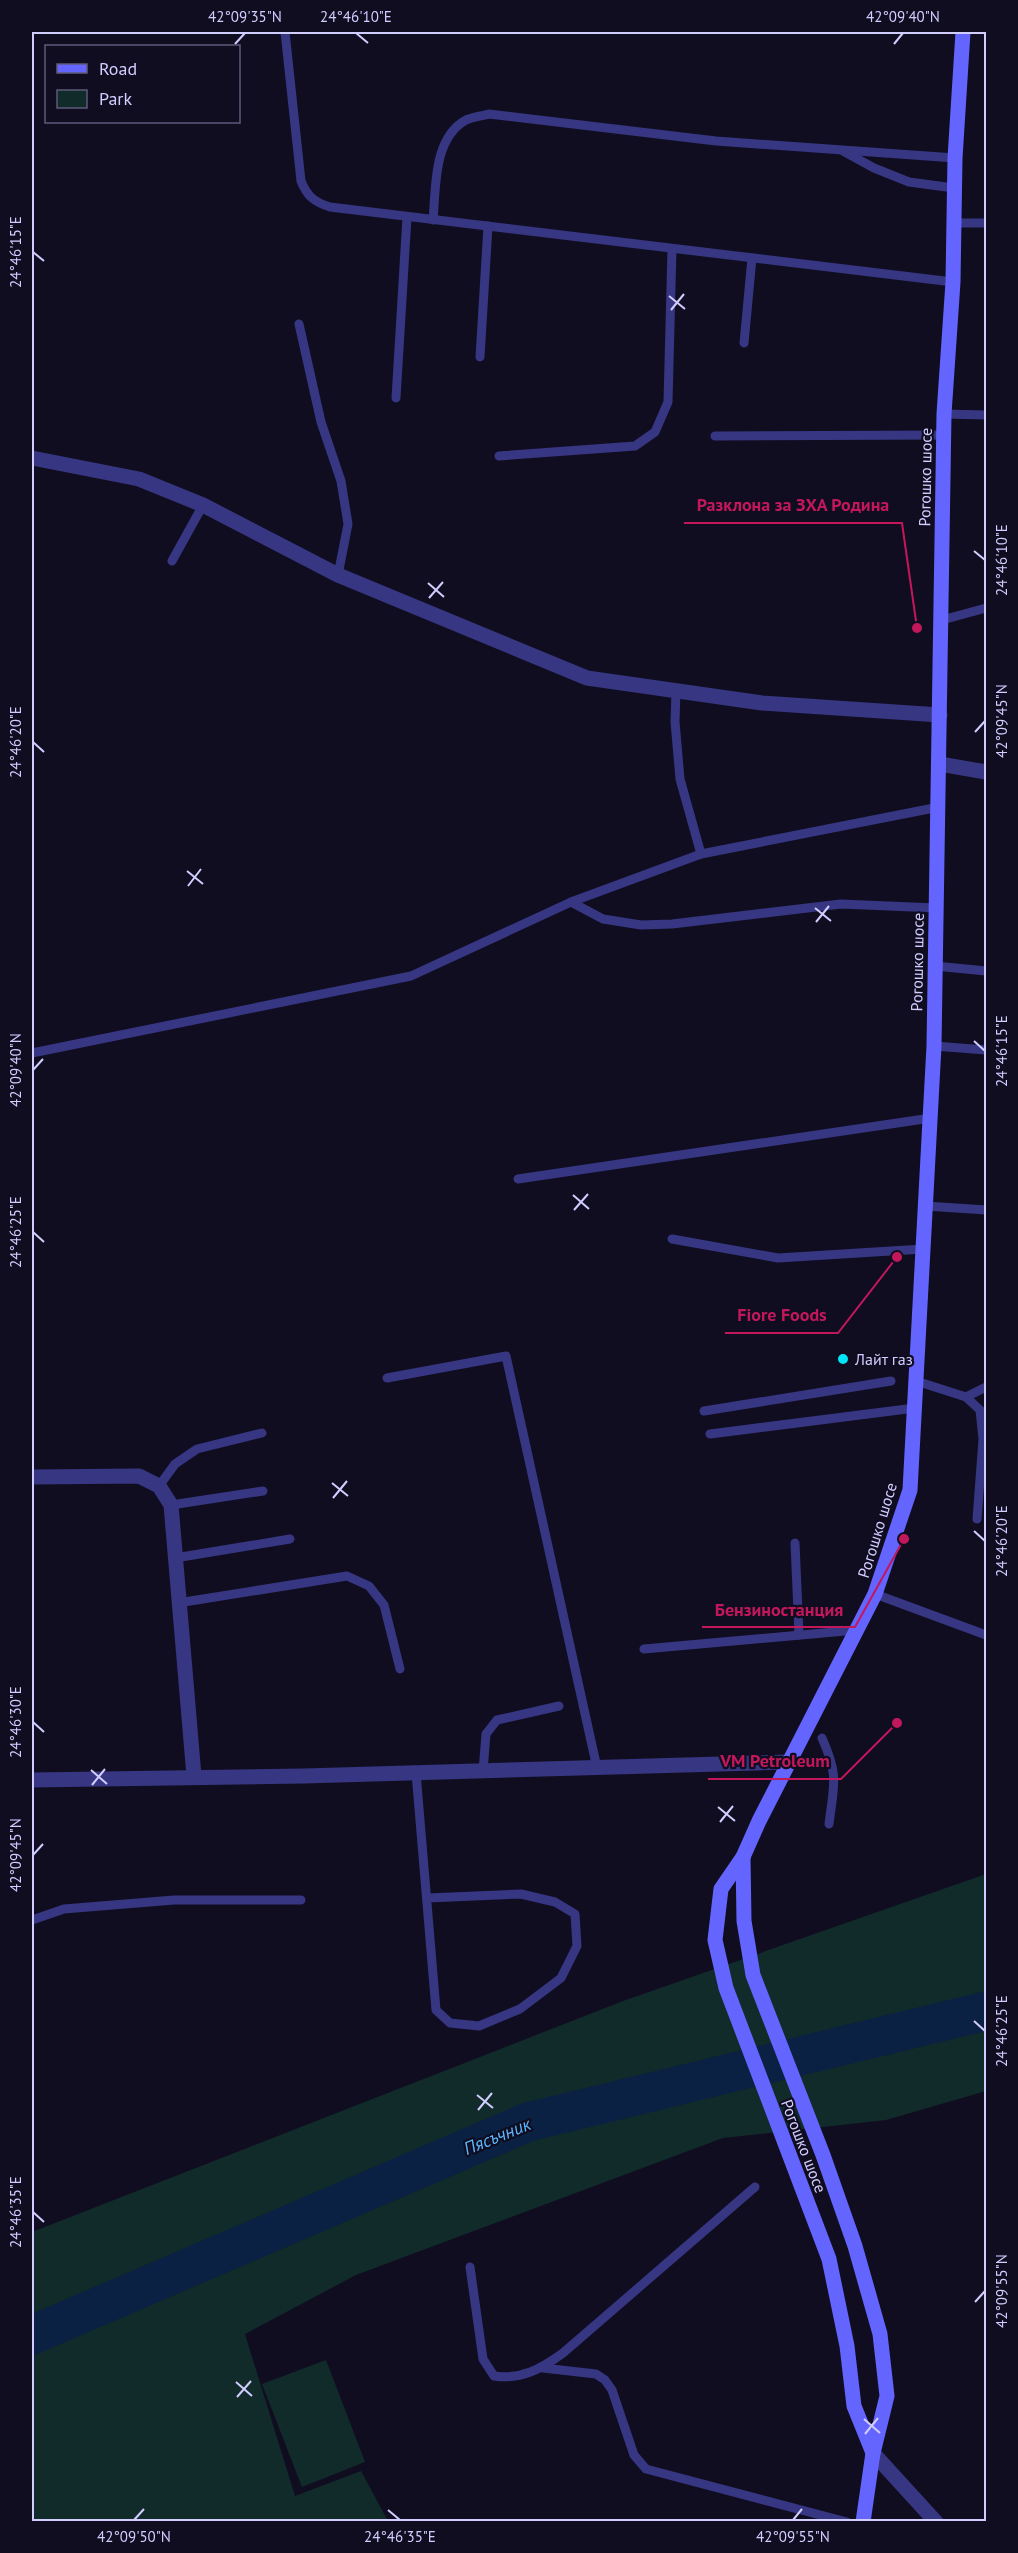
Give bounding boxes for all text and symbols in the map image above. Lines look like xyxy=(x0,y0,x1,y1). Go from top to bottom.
text: 42°09'35"N xyxy=(208,7,282,26)
text: 24°46'10"E xyxy=(320,7,392,26)
text: 42°09'40"N xyxy=(866,7,940,26)
legend xyxy=(45,45,240,123)
text: Road xyxy=(99,57,137,80)
text: Park xyxy=(99,87,132,110)
text: 24°46'15"E xyxy=(6,216,25,288)
street label: Рогошко шосе xyxy=(914,428,936,526)
callout: Разклона за ЗХА Родина xyxy=(684,487,902,523)
text: Разклона за ЗХА Родина xyxy=(697,493,889,516)
text: 24°46'10"E xyxy=(992,524,1011,596)
text: 42°09'45"N xyxy=(992,684,1011,758)
text: 24°46'20"E xyxy=(6,706,25,778)
street label: Рогошко шосе xyxy=(906,913,928,1011)
text: 24°46'15"E xyxy=(992,1015,1011,1087)
text: 42°09'40"N xyxy=(6,1033,25,1107)
text: 24°46'25"E xyxy=(6,1196,25,1268)
callout: Fiore Foods xyxy=(725,1297,838,1333)
text: Fiore Foods xyxy=(737,1303,827,1326)
place label: Лайт газ xyxy=(854,1349,913,1369)
marker: Лайт газ xyxy=(836,1352,850,1366)
street label: Рогошко шосе xyxy=(853,1480,901,1580)
text: 24°46'20"E xyxy=(992,1505,1011,1577)
callout: Бензиностанция xyxy=(702,1591,855,1627)
text: Бензиностанция xyxy=(715,1598,843,1621)
text: 24°46'30"E xyxy=(6,1686,25,1758)
callout: VM Petroleum xyxy=(708,1743,841,1779)
text: VM Petroleum xyxy=(719,1749,830,1772)
text: 42°09'45"N xyxy=(6,1818,25,1892)
text: 24°46'25"E xyxy=(992,1995,1011,2067)
street label: Рогошко шосе xyxy=(777,2096,831,2196)
water label: Пясъчник xyxy=(460,2112,535,2160)
text: 24°46'35"E xyxy=(6,2176,25,2248)
text: 42°09'55"N xyxy=(992,2254,1011,2328)
text: 42°09'50"N xyxy=(97,2527,171,2546)
text: 24°46'35"E xyxy=(364,2527,436,2546)
text: 42°09'55"N xyxy=(756,2527,830,2546)

